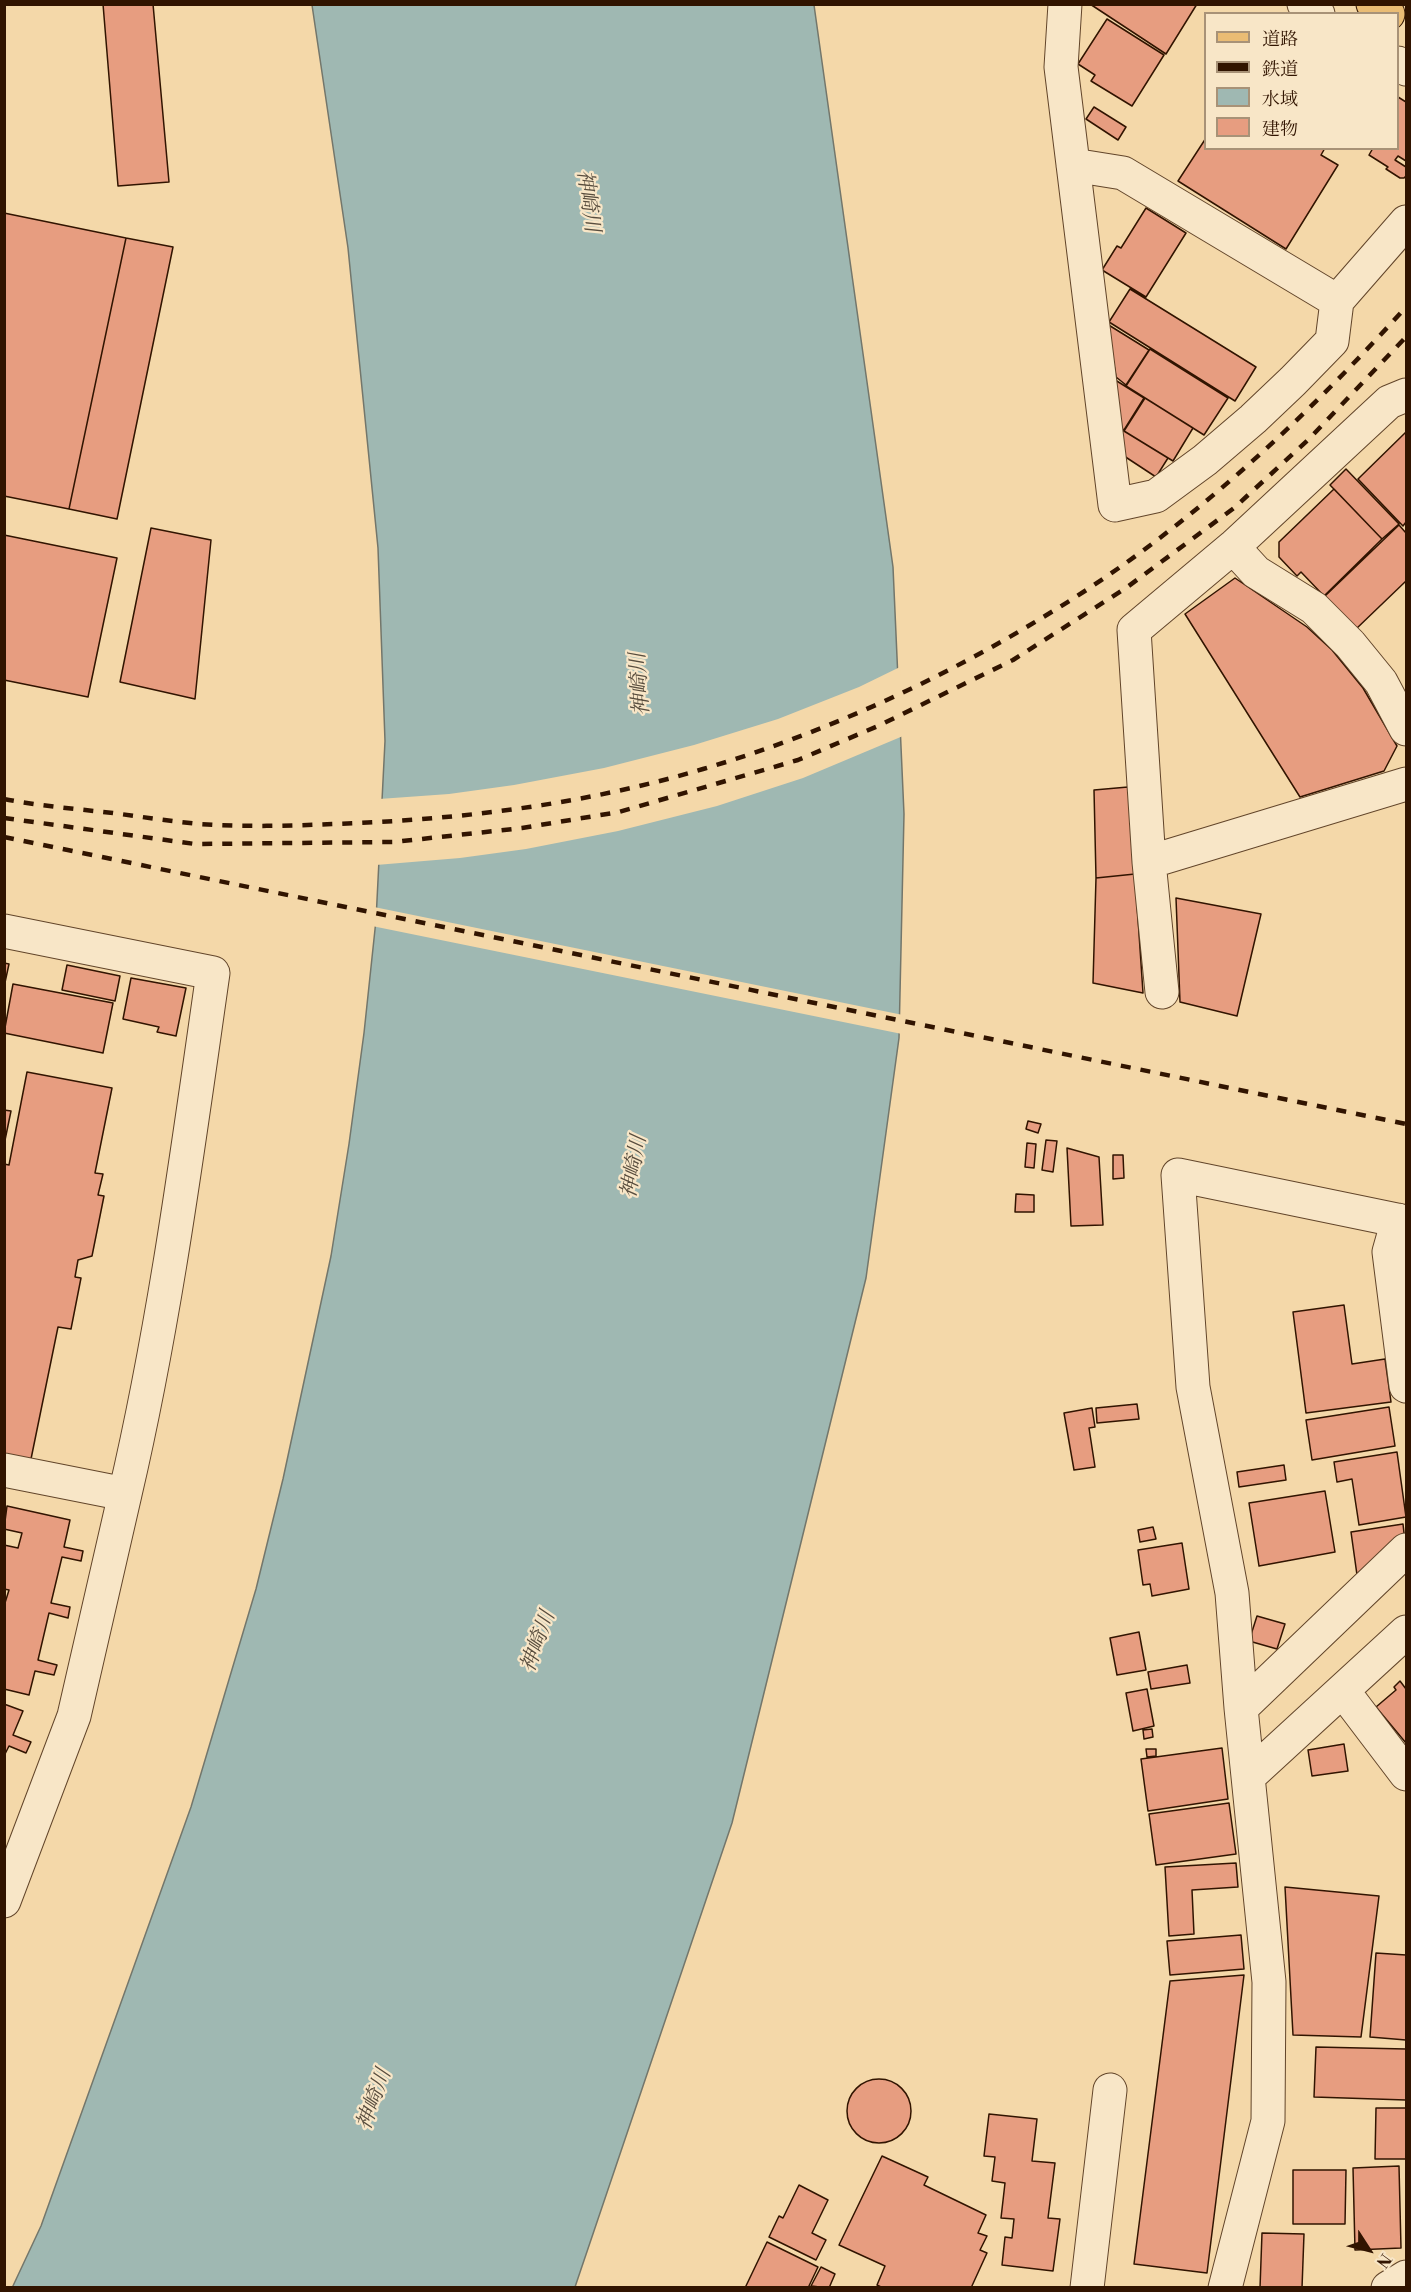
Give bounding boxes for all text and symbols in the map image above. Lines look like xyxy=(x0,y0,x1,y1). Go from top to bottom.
legend xyxy=(1204,12,1399,150)
text: 道路 xyxy=(1262,28,1298,51)
text: 鉄道 xyxy=(1262,58,1298,81)
text: 水域 xyxy=(1262,88,1298,111)
text: 建物 xyxy=(1262,118,1298,141)
water label: 神崎川 xyxy=(570,168,604,234)
water label: 神崎川 xyxy=(626,652,656,716)
water label: 神崎川 xyxy=(617,1134,653,1200)
water label: 神崎川 xyxy=(516,1608,562,1676)
water label: 神崎川 xyxy=(352,2066,398,2134)
north arrow xyxy=(1339,2220,1399,2280)
text: N xyxy=(1372,2250,1395,2272)

